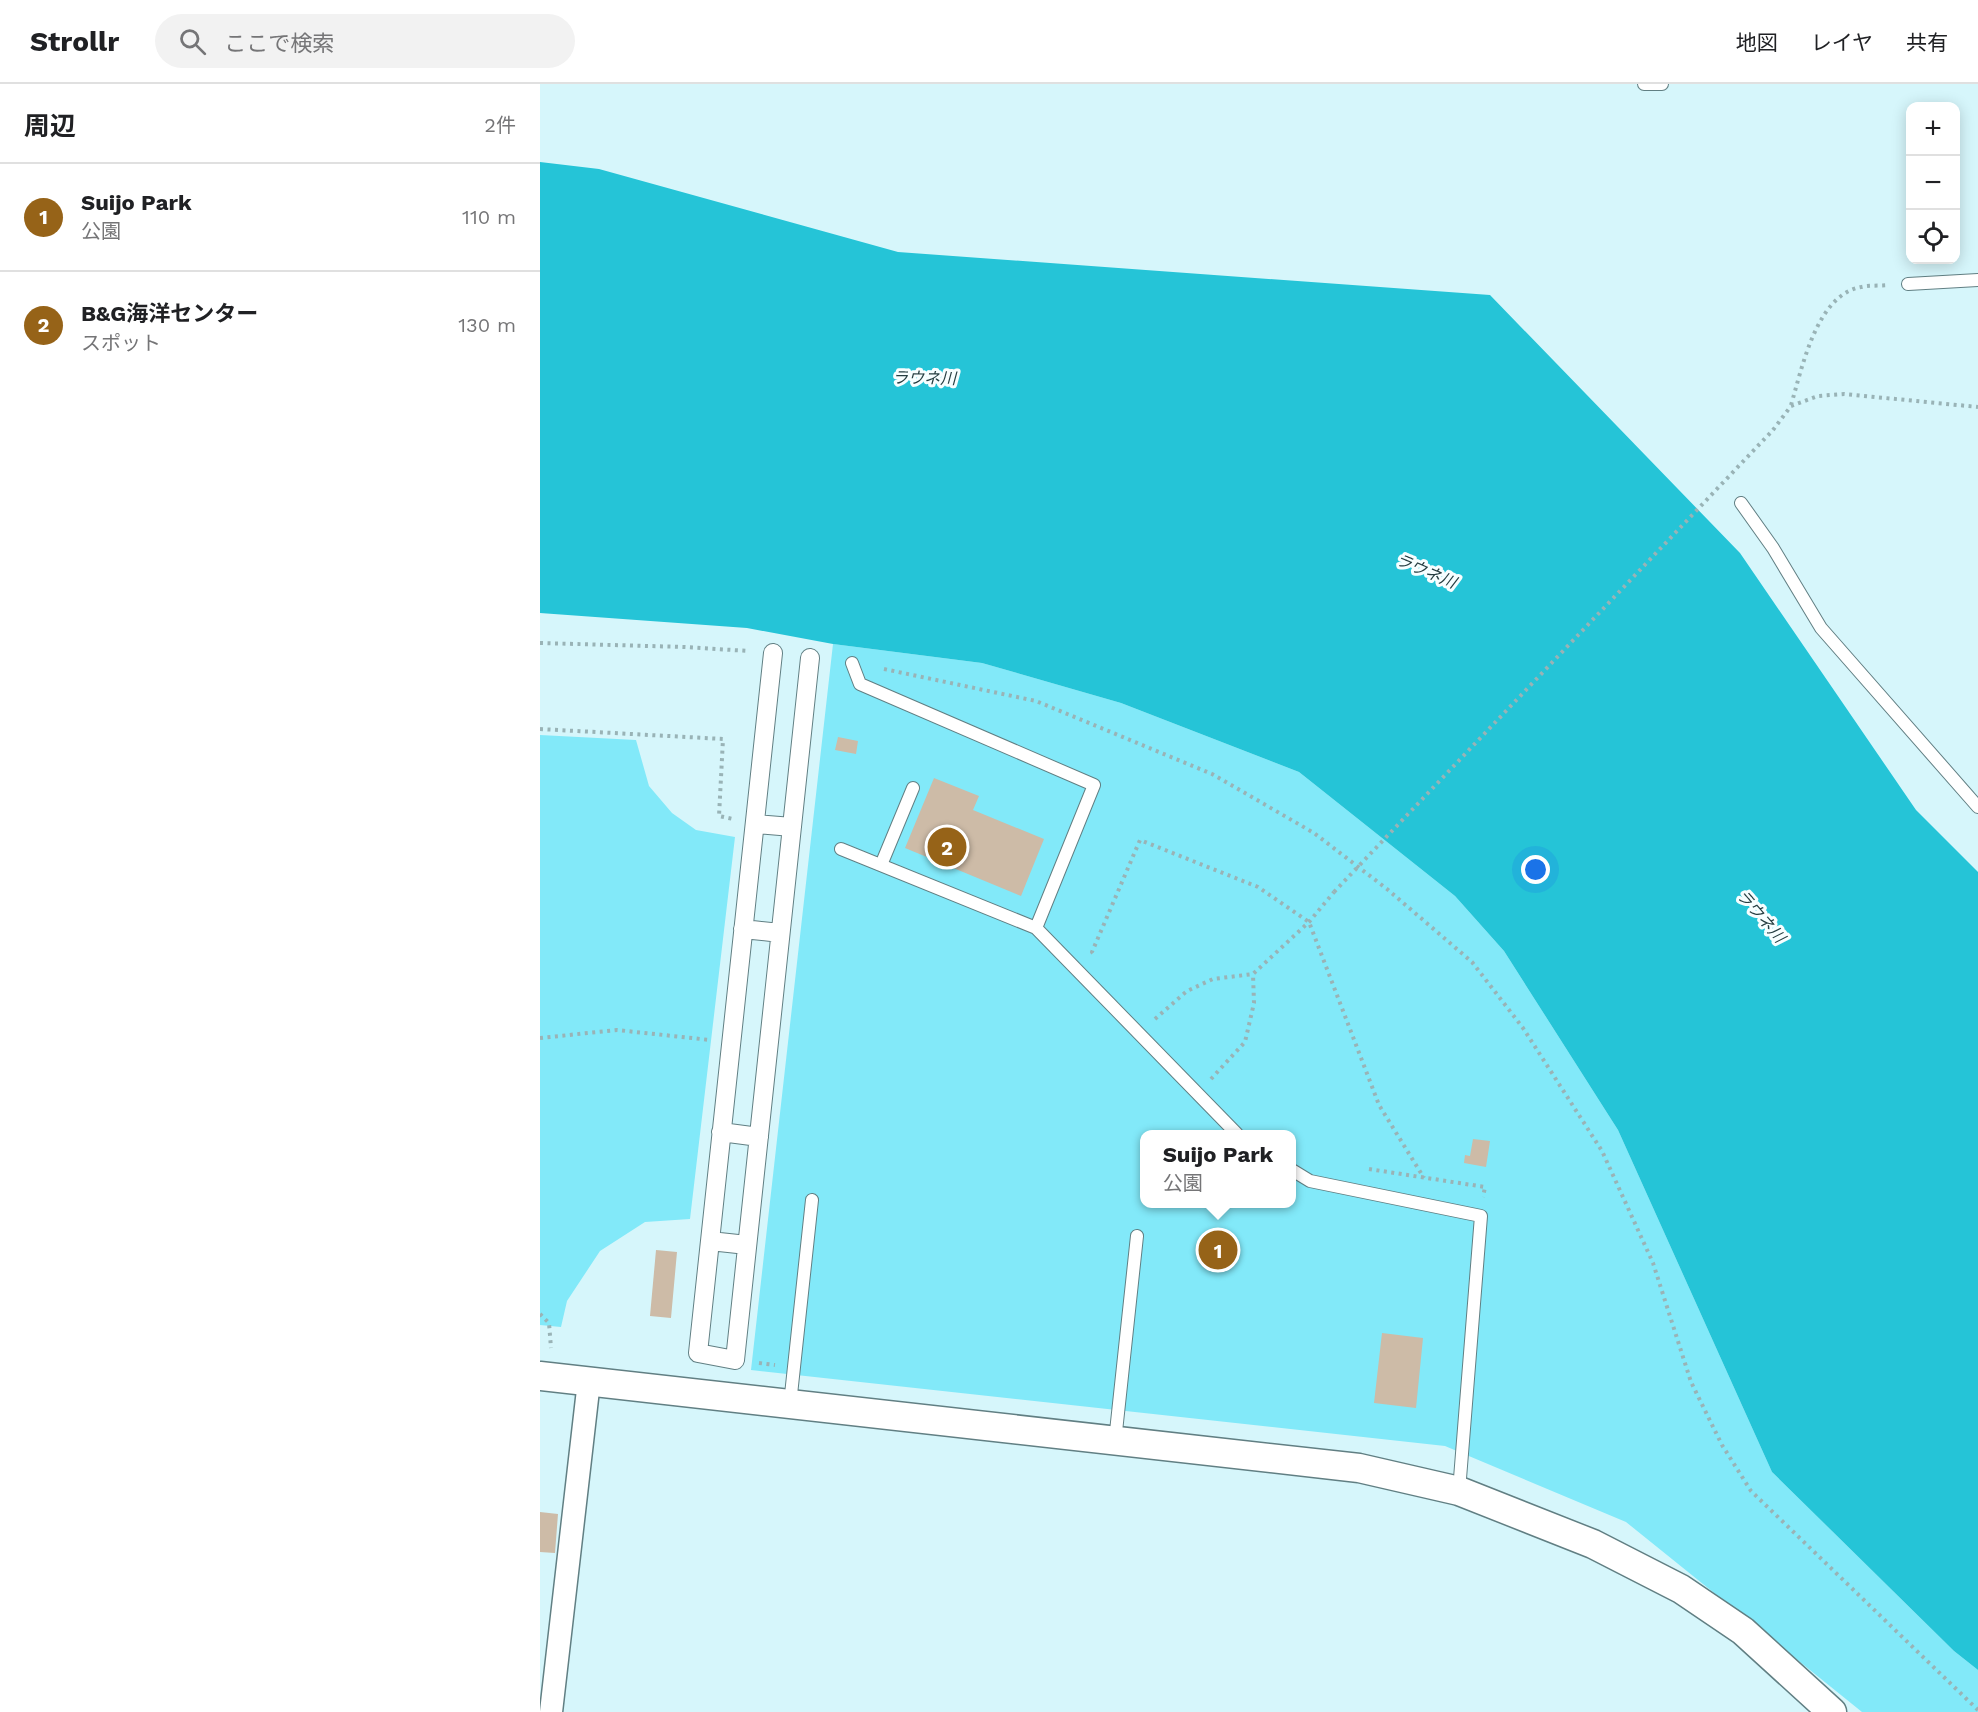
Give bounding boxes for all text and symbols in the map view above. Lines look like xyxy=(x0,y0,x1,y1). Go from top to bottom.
search box xyxy=(155,14,575,68)
text: Strollr xyxy=(30,25,119,58)
icon: search xyxy=(176,25,209,58)
text: 地図 xyxy=(1736,30,1778,55)
text: レイヤ xyxy=(1811,30,1873,55)
text: 共有 xyxy=(1906,30,1948,55)
text: ここで検索 xyxy=(224,31,334,56)
map controls xyxy=(1906,102,1960,264)
button: + xyxy=(1906,102,1960,156)
text: 周辺 xyxy=(24,111,76,141)
text: 2件 xyxy=(484,113,516,137)
button: − xyxy=(1906,156,1960,210)
text: Suijo Park xyxy=(81,190,192,215)
text: 1 xyxy=(39,205,48,229)
text: 110 m xyxy=(462,205,516,229)
button: locate xyxy=(1906,210,1960,264)
text: 公園 xyxy=(81,219,121,243)
text: B&G海洋センター xyxy=(81,301,258,326)
text: 2 xyxy=(38,313,49,337)
text: 130 m xyxy=(458,313,516,337)
text: スポット xyxy=(81,331,161,355)
water label: ラウネ川 xyxy=(892,368,958,388)
water label: ラウネ川 xyxy=(1393,550,1461,593)
pin: 2 xyxy=(928,824,966,870)
your location xyxy=(1521,855,1550,884)
water label: ラウネ川 xyxy=(1733,886,1790,948)
popup xyxy=(1140,1130,1296,1208)
text: Suijo Park xyxy=(1163,1142,1273,1167)
text: 公園 xyxy=(1163,1171,1203,1195)
pin: 1 xyxy=(1198,1228,1238,1272)

